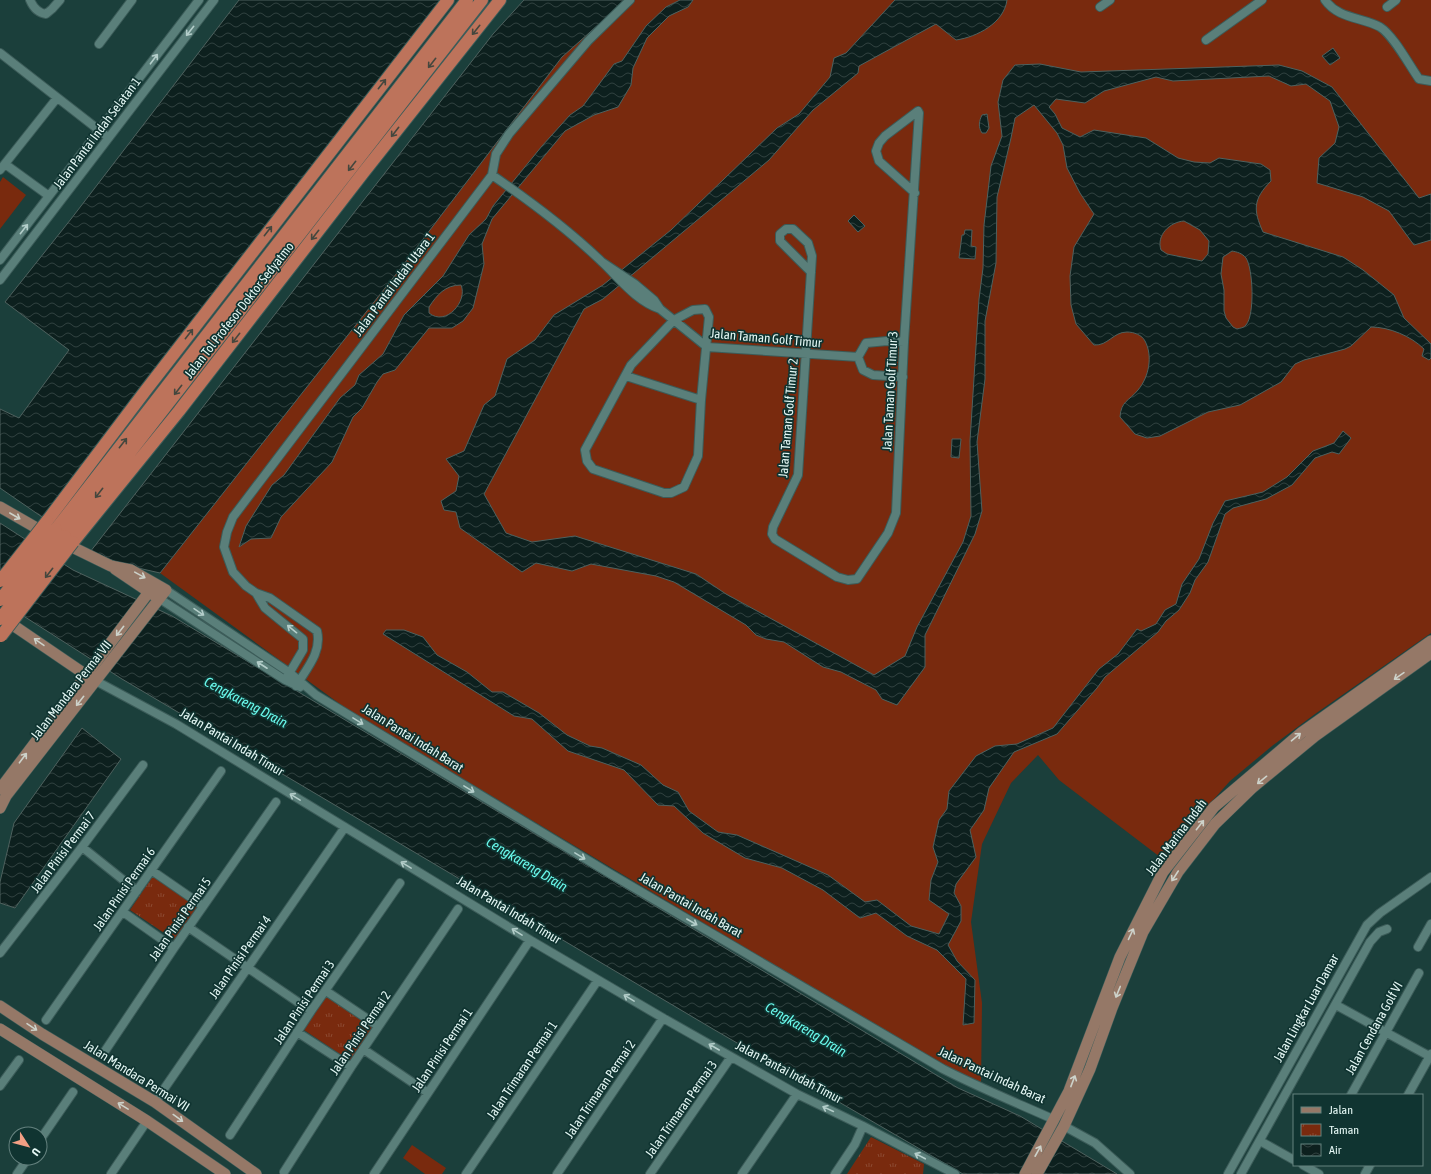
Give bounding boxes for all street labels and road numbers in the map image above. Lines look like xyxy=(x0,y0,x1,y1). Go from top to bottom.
street label: Jalan Pantai Indah Selatan 1 xyxy=(50,74,144,192)
street label: Jalan Pantai Indah Utara 1 xyxy=(350,229,438,339)
street label: Jalan Tol Profesor Doktor Sedyatmo xyxy=(181,239,297,381)
street label: Jalan Taman Golf Timur xyxy=(710,326,823,350)
street label: Jalan Taman Golf Timur 3 xyxy=(879,331,901,451)
street label: Jalan Taman Golf Timur 2 xyxy=(775,358,801,478)
street label: Jalan Mandara Permai VII xyxy=(28,637,114,743)
street label: Jalan Pantai Indah Barat xyxy=(360,701,466,775)
street label: Jalan Pantai Indah Timur xyxy=(177,705,287,779)
street label: Jalan Marina Indah xyxy=(1142,796,1210,878)
street label: Jalan Pinisi Permai 7 xyxy=(28,808,98,896)
street label: Jalan Pinisi Permai 6 xyxy=(90,845,158,933)
street label: Jalan Pantai Indah Barat xyxy=(637,869,745,941)
street label: Jalan Pantai Indah Timur xyxy=(454,873,564,947)
street label: Jalan Pinisi Permai 5 xyxy=(146,875,214,963)
street label: Jalan Pinisi Permai 4 xyxy=(206,913,274,1001)
street label: Jalan Lingkar Luar Damar xyxy=(1270,951,1342,1064)
street label: Jalan Pinisi Permai 3 xyxy=(270,957,338,1047)
street label: Jalan Cendana Golf VI xyxy=(1342,979,1406,1077)
street label: Jalan Pinisi Permai 2 xyxy=(326,988,394,1078)
street label: Jalan Pinisi Permai 1 xyxy=(408,1005,476,1095)
street label: Jalan Trimaran Permai 1 xyxy=(484,1018,560,1122)
street label: Jalan Mandara Permai VII xyxy=(81,1037,193,1115)
street label: Jalan Trimaran Permai 2 xyxy=(562,1037,638,1141)
street label: Jalan Pantai Indah Timur xyxy=(733,1038,845,1107)
street label: Jalan Pantai Indah Barat xyxy=(936,1044,1048,1106)
street label: Jalan Trimaran Permai 3 xyxy=(642,1058,720,1160)

